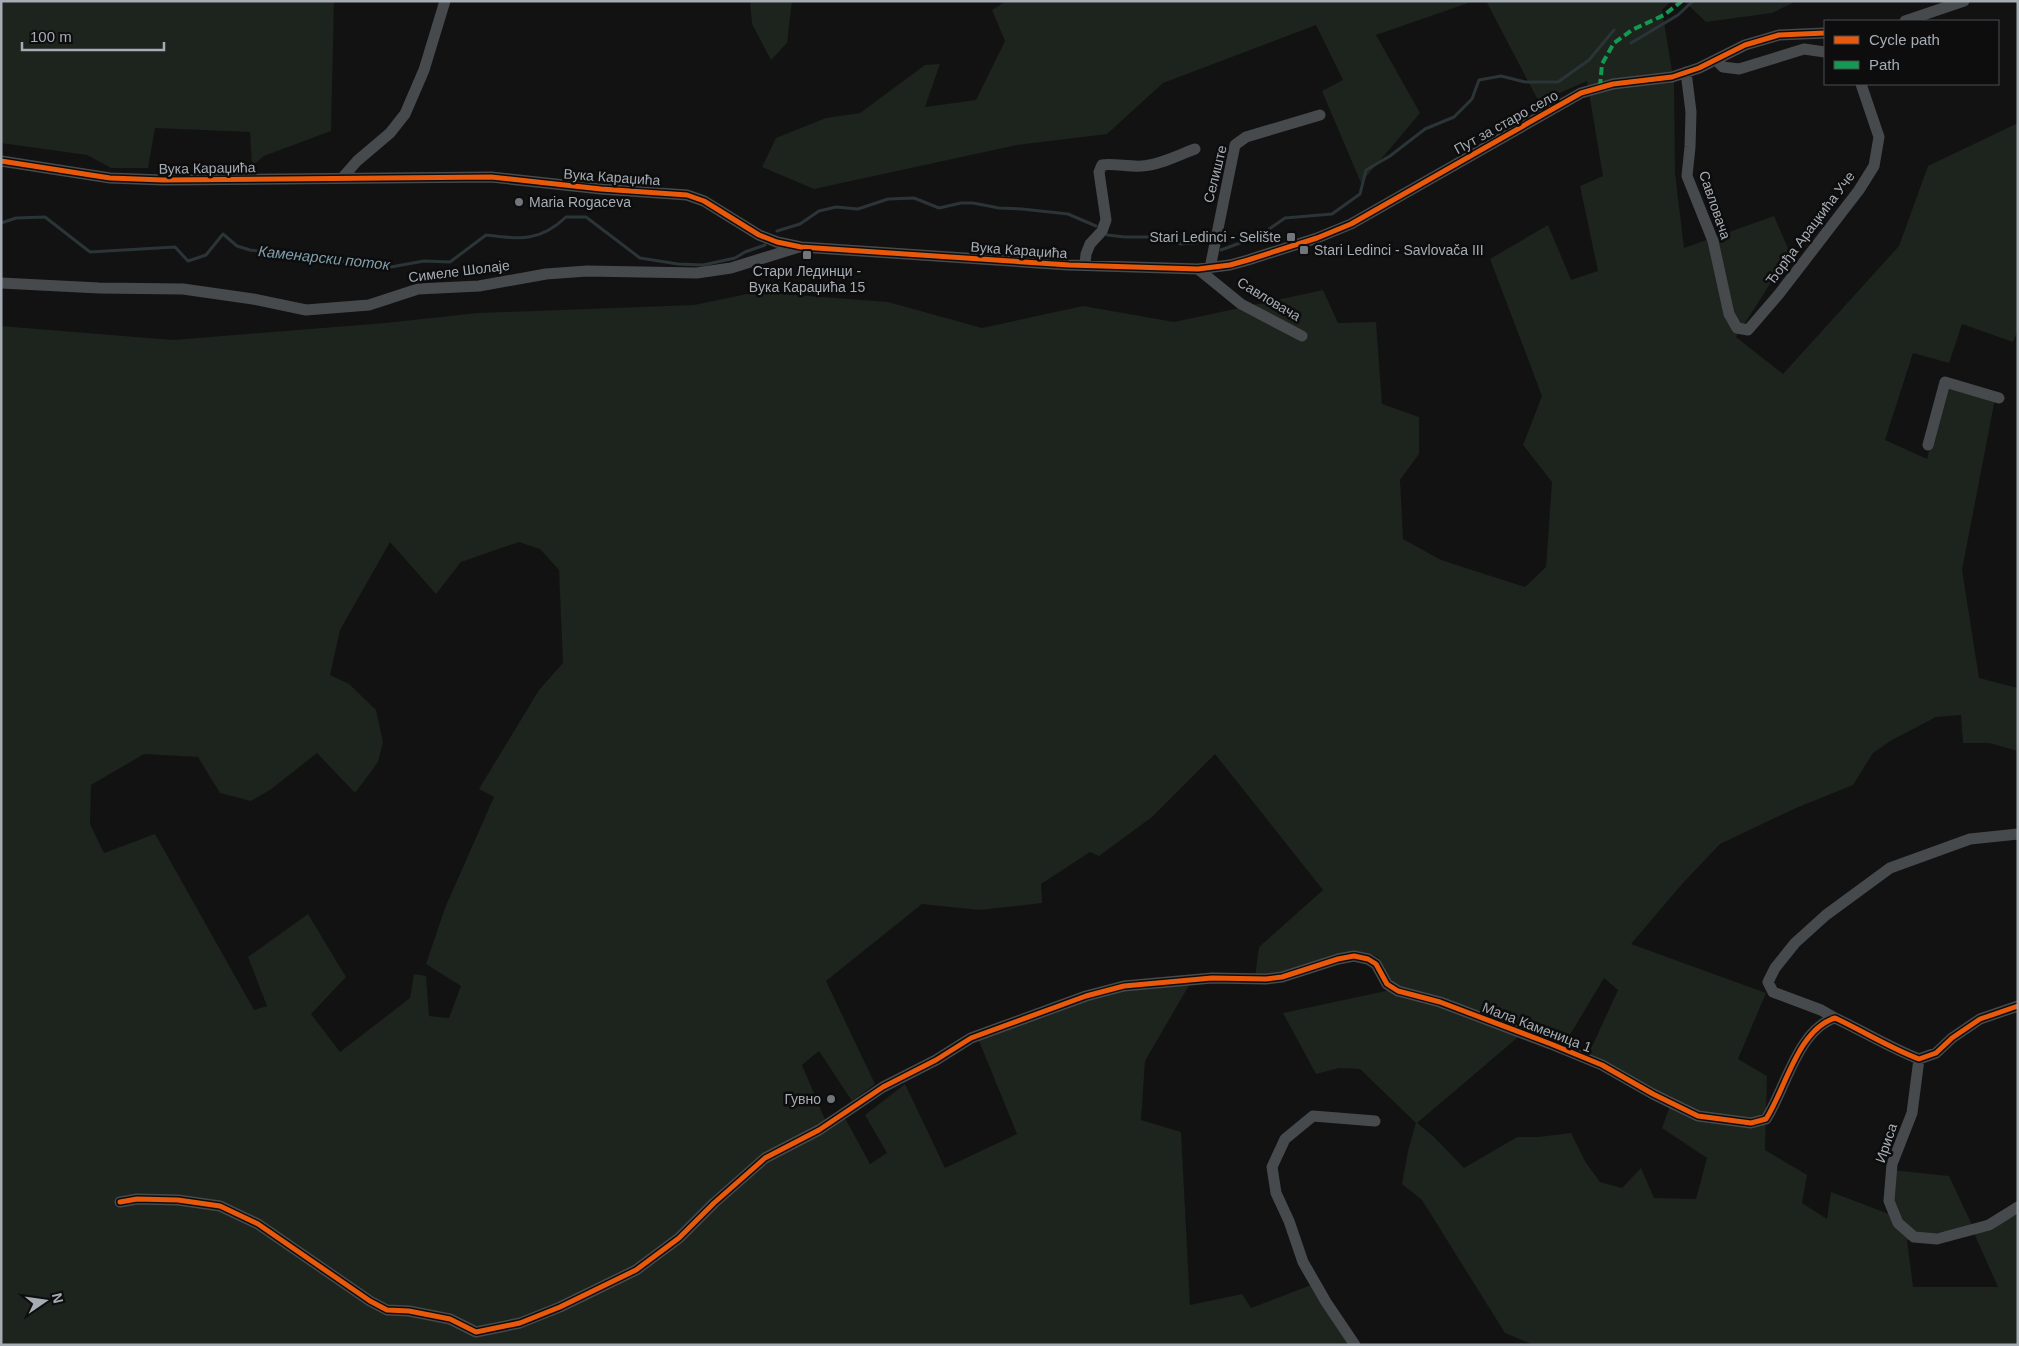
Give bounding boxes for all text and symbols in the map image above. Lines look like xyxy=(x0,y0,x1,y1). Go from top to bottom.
scale bar xyxy=(22,20,165,52)
legend xyxy=(1824,20,1999,85)
text: 100 m xyxy=(30,28,72,45)
text: Cycle path xyxy=(1869,31,1940,48)
text: Path xyxy=(1869,56,1900,73)
street label: Пут за старо село xyxy=(1451,87,1561,157)
street label: Селиште xyxy=(1200,143,1230,204)
street label: Вука Караџића xyxy=(158,159,256,177)
street label: Вука Караџића xyxy=(563,166,661,188)
street label: Ђорђа Арацкића Уче xyxy=(1762,168,1858,288)
street label: Савловача xyxy=(1696,169,1734,241)
place label: Maria Rogaceva xyxy=(529,194,631,210)
marker: Maria Rogaceva xyxy=(513,196,525,208)
place label: Stari Ledinci - Selište xyxy=(1149,229,1281,245)
marker: Stari Ledinci - Selište xyxy=(1285,231,1297,243)
street label: Вука Караџића xyxy=(970,239,1068,261)
water label: Каменарски поток xyxy=(257,242,392,273)
place label: Stari Ledinci - Savlovača III xyxy=(1314,242,1484,258)
marker: Stari Ledinci - Savlovača III xyxy=(1298,244,1310,256)
marker: Стари Лединци - Вука Караџића 15 xyxy=(801,249,813,261)
street label: Симеле Шолаје xyxy=(407,257,511,285)
place label: Стари Лединци - Вука Караџића 15 xyxy=(749,263,865,295)
street label: Савловача xyxy=(1234,274,1304,324)
street label: Мала Каменица 1 xyxy=(1480,999,1594,1055)
place label: Гувно xyxy=(784,1091,821,1107)
marker: Гувно xyxy=(825,1093,837,1105)
street label: Ириса xyxy=(1872,1121,1900,1165)
north arrow xyxy=(20,1276,70,1326)
text: N xyxy=(49,1291,67,1305)

